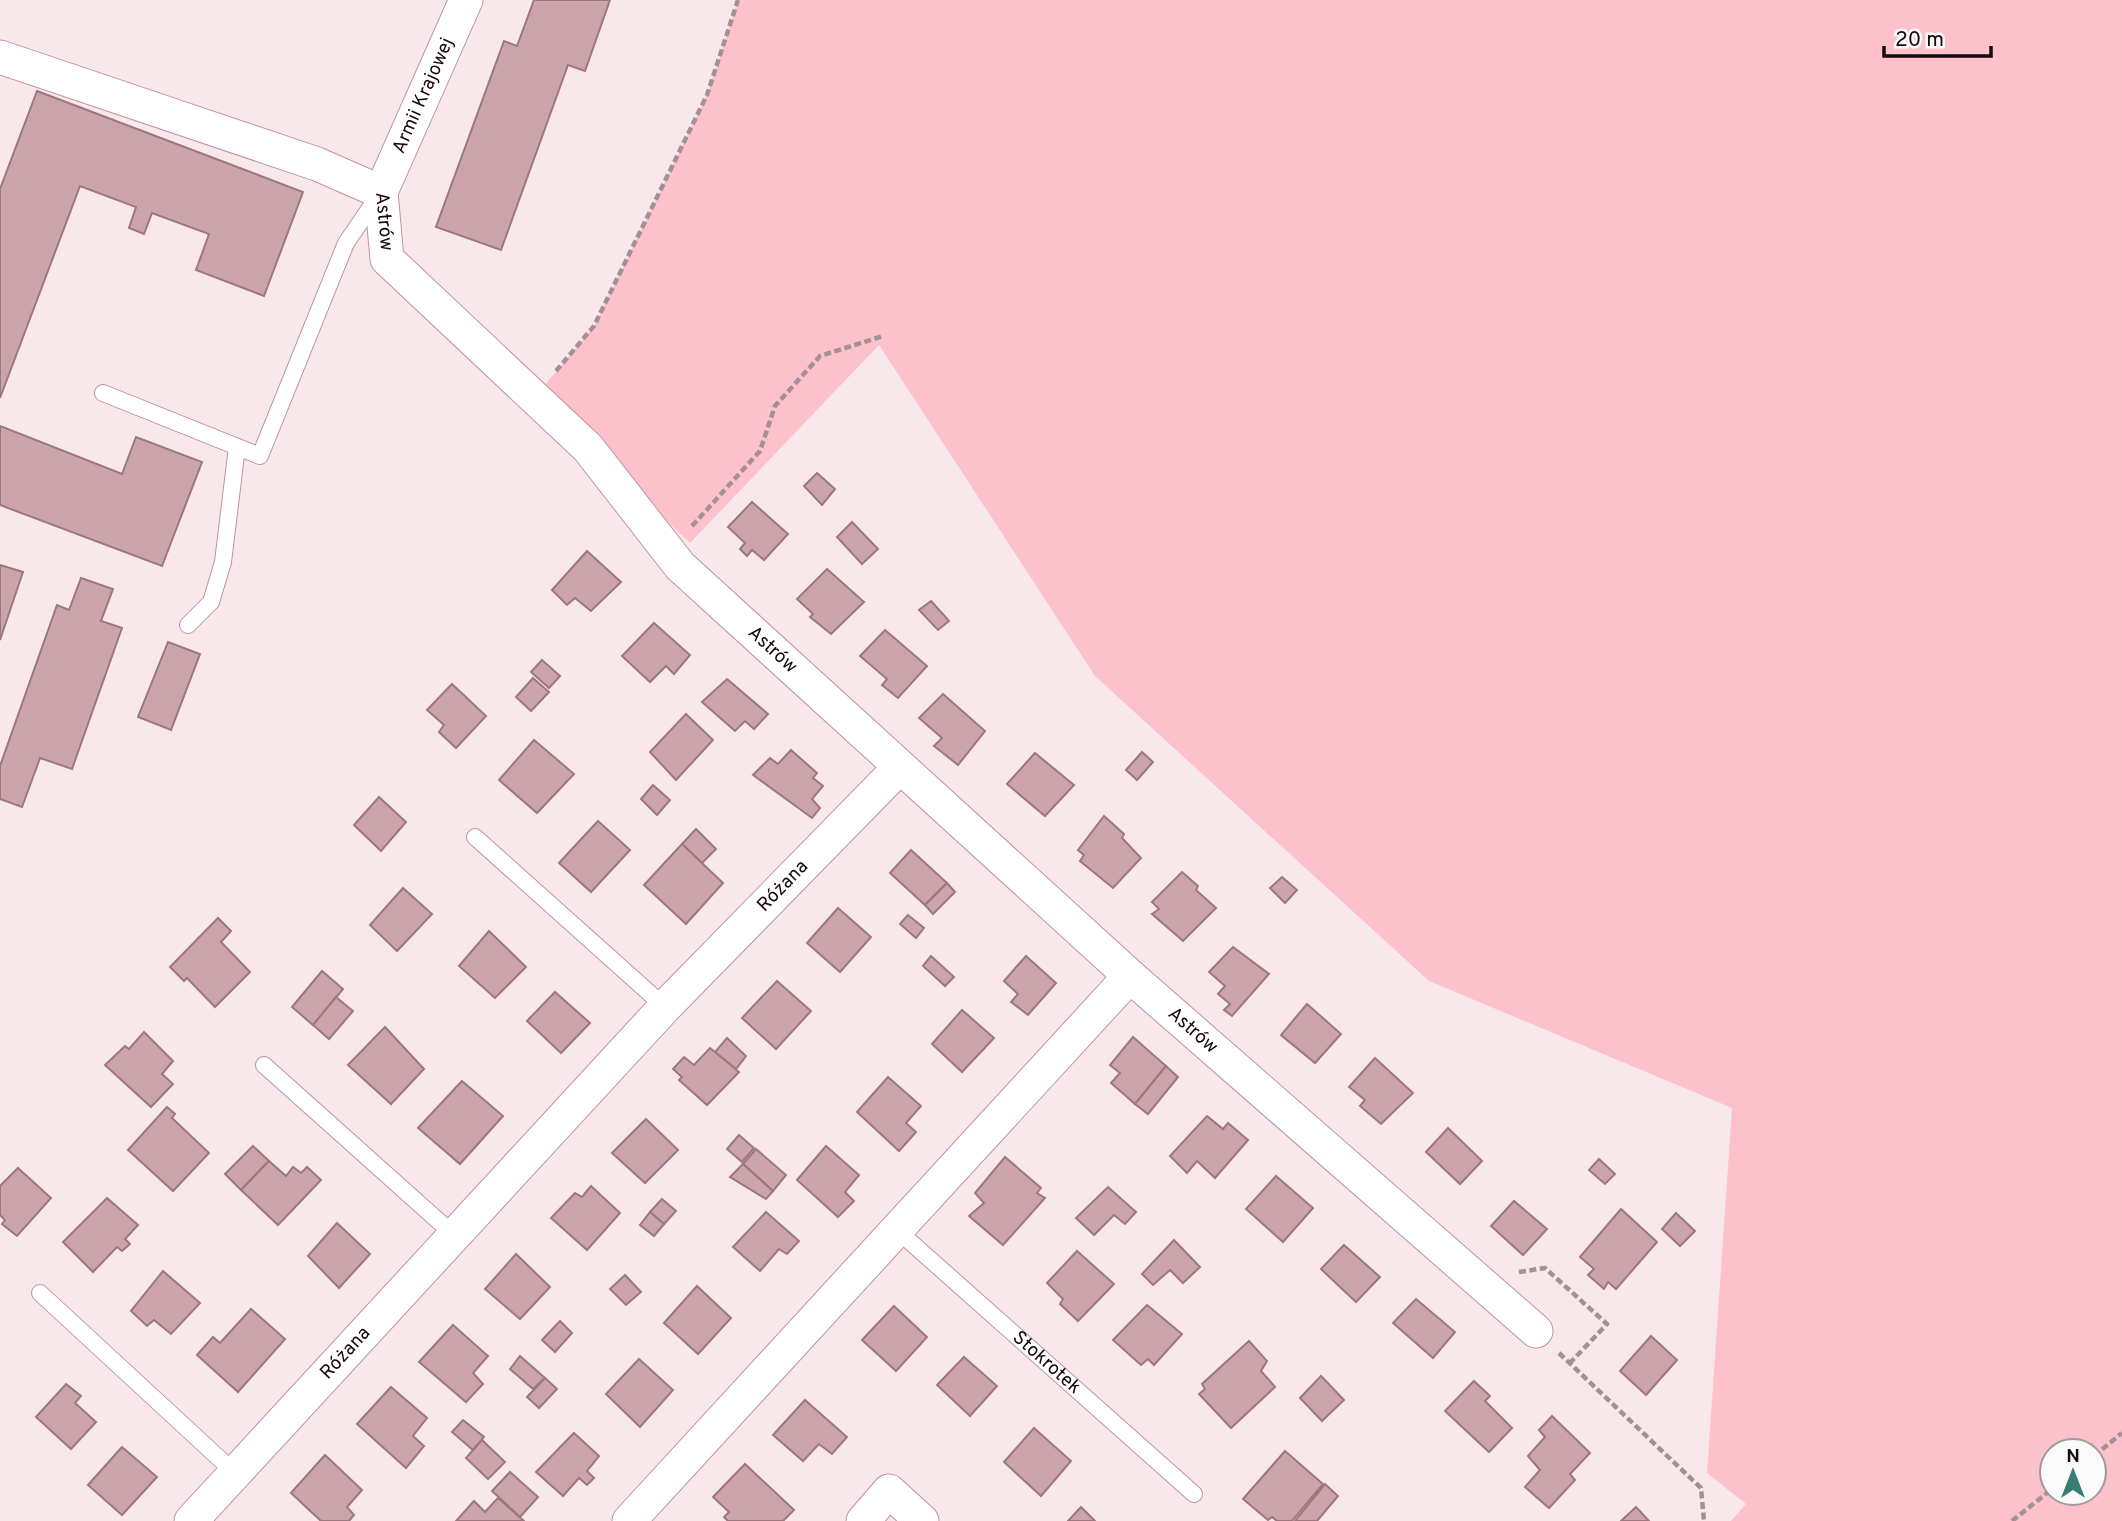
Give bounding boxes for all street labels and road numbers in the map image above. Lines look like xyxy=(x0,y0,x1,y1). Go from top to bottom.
street label: Armii Krajowej xyxy=(387,34,460,158)
street label: Astrów xyxy=(369,191,398,252)
street label: Astrów xyxy=(742,621,802,679)
street label: Różana xyxy=(752,855,814,917)
street label: Astrów xyxy=(1162,1002,1223,1059)
street label: Różana xyxy=(315,1322,376,1385)
street label: Stokrotek xyxy=(1007,1326,1086,1400)

